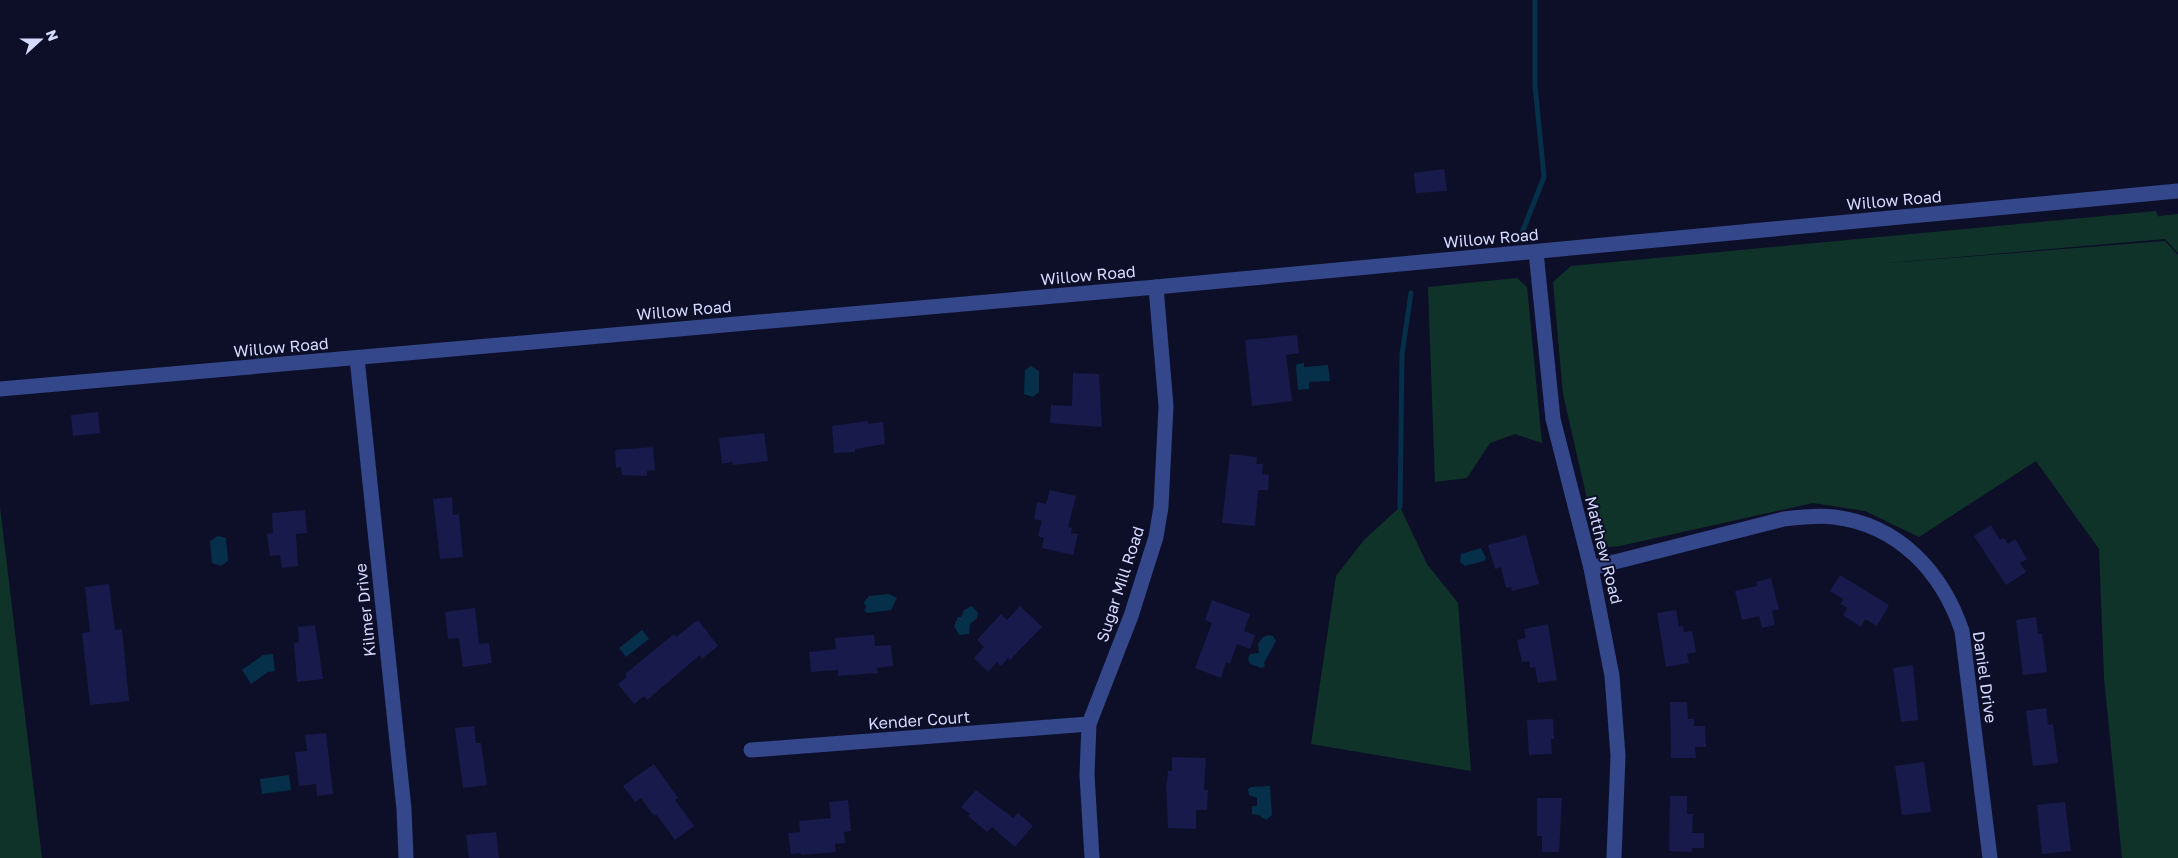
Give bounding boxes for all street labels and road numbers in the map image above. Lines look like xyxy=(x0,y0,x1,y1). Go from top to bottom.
street label: Willow Road xyxy=(1846,186,1942,214)
street label: Willow Road xyxy=(1443,224,1539,252)
street label: Willow Road xyxy=(1040,261,1136,289)
street label: Willow Road xyxy=(636,296,732,324)
street label: Willow Road xyxy=(233,333,329,361)
street label: Matthew Road xyxy=(1581,494,1627,606)
street label: Sugar Mill Road xyxy=(1092,524,1148,644)
street label: Kilmer Drive xyxy=(350,562,380,658)
street label: Daniel Drive xyxy=(1969,630,2001,724)
street label: Kender Court xyxy=(867,706,971,734)

